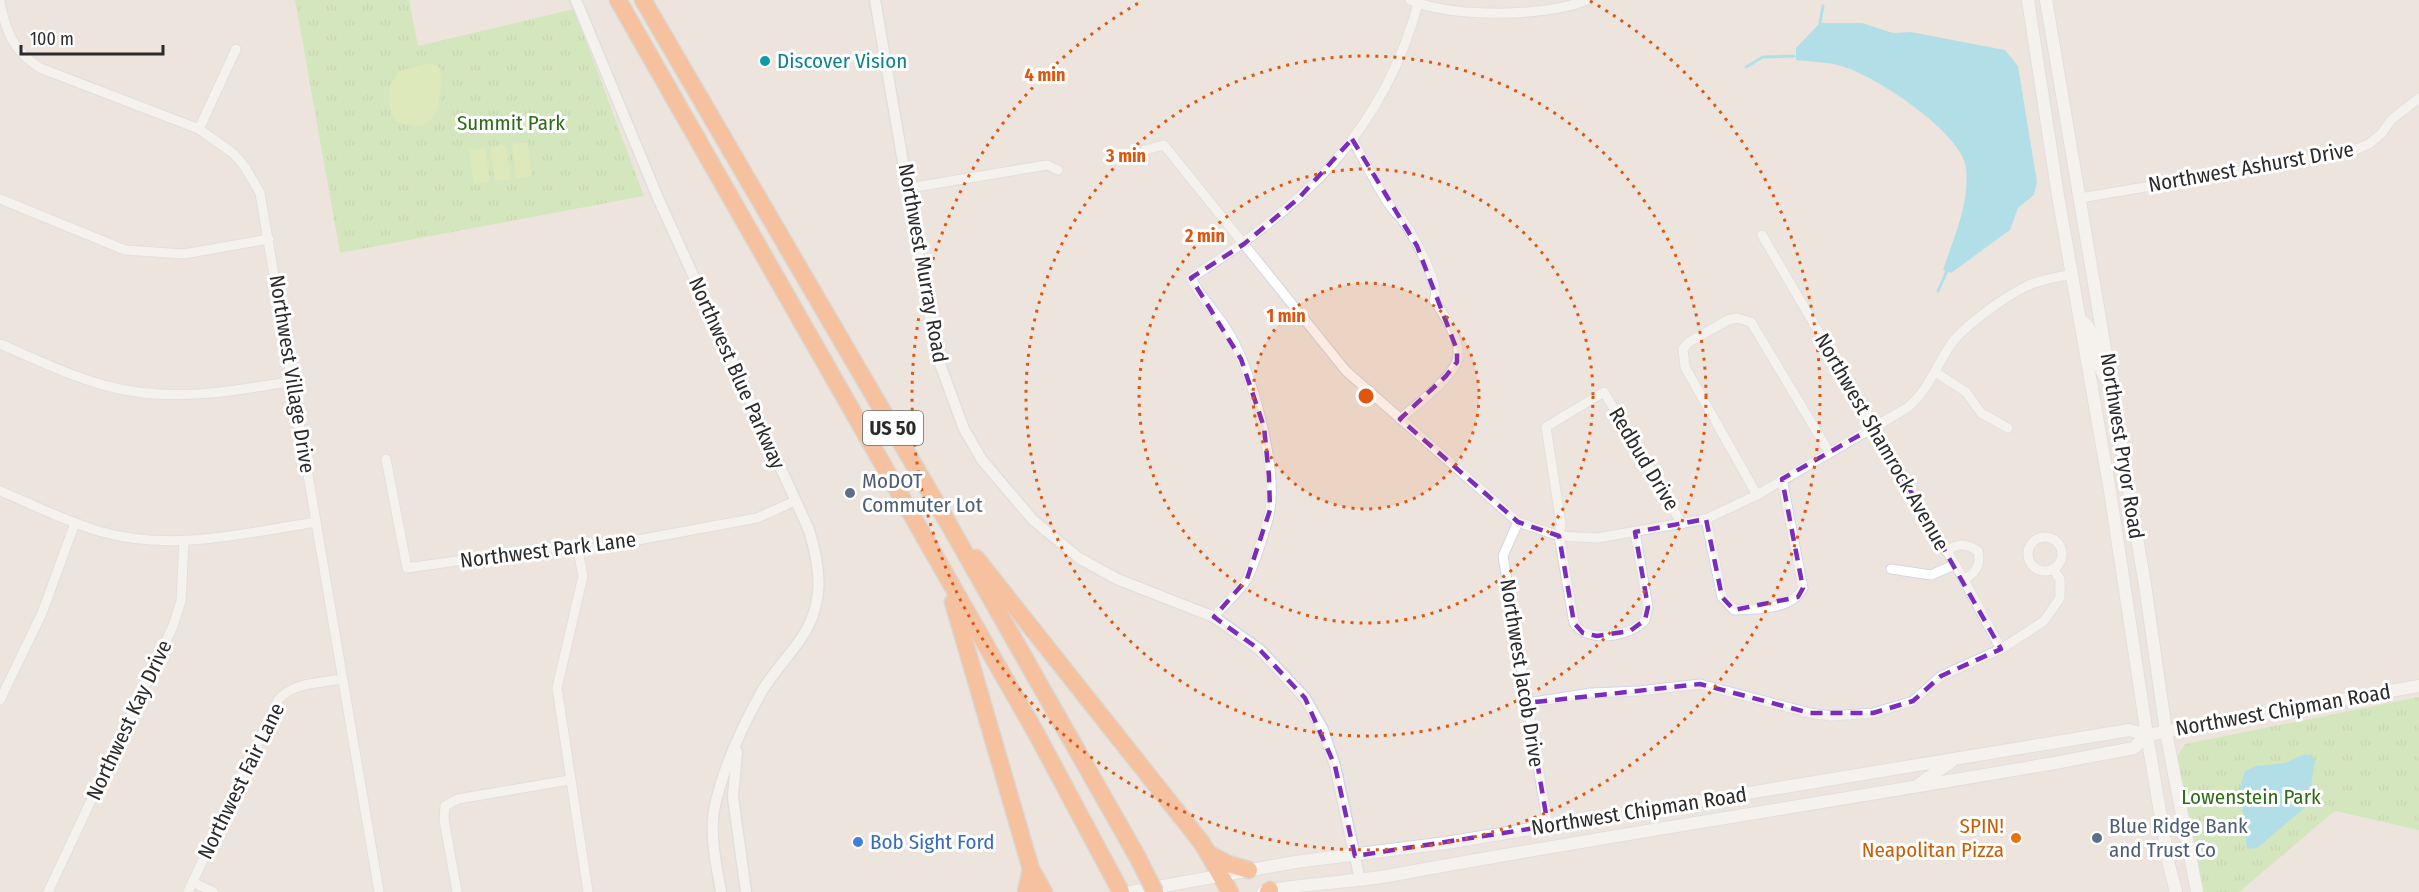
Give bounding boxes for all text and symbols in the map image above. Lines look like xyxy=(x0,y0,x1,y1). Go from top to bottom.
scale bar xyxy=(21,18,164,56)
text: 100 m xyxy=(30,28,74,50)
place label: Discover Vision xyxy=(777,48,907,74)
marker: Discover Vision xyxy=(758,54,772,68)
text: 4 min xyxy=(1025,64,1065,86)
park label: Summit Park xyxy=(457,110,565,136)
street label: Northwest Ashurst Drive xyxy=(2146,136,2356,198)
text: 3 min xyxy=(1105,145,1146,167)
street label: Northwest Murray Road xyxy=(893,161,953,365)
text: 2 min xyxy=(1184,225,1225,247)
street label: Northwest Village Drive xyxy=(263,273,321,475)
street label: Northwest Blue Parkway xyxy=(683,273,791,474)
text: 1 min xyxy=(1266,305,1306,327)
street label: Northwest Shamrock Avenue xyxy=(1809,329,1955,555)
street label: Northwest Pryor Road xyxy=(2094,351,2150,541)
centre of rings xyxy=(1356,386,1376,406)
street label: Redbud Drive xyxy=(1603,403,1685,515)
road number: US 50 xyxy=(863,411,923,445)
place label: MoDOT Commuter Lot xyxy=(862,468,983,518)
marker: MoDOT Commuter Lot xyxy=(843,486,857,500)
street label: Northwest Park Lane xyxy=(459,526,637,574)
street label: Northwest Jacob Drive xyxy=(1494,577,1550,769)
street label: Northwest Kay Drive xyxy=(81,636,177,804)
street label: Northwest Chipman Road xyxy=(2173,678,2393,742)
street label: Northwest Fair Lane xyxy=(192,699,290,863)
street label: Northwest Chipman Road xyxy=(1529,781,1749,841)
park label: Lowenstein Park xyxy=(2181,784,2321,810)
place label: SPIN! Neapolitan Pizza xyxy=(1862,813,2004,863)
place label: Blue Ridge Bank and Trust Co xyxy=(2109,813,2248,863)
place label: Bob Sight Ford xyxy=(870,829,995,855)
marker: SPIN! Neapolitan Pizza xyxy=(2009,831,2023,845)
marker: Blue Ridge Bank and Trust Co xyxy=(2090,831,2104,845)
marker: Bob Sight Ford xyxy=(851,835,865,849)

